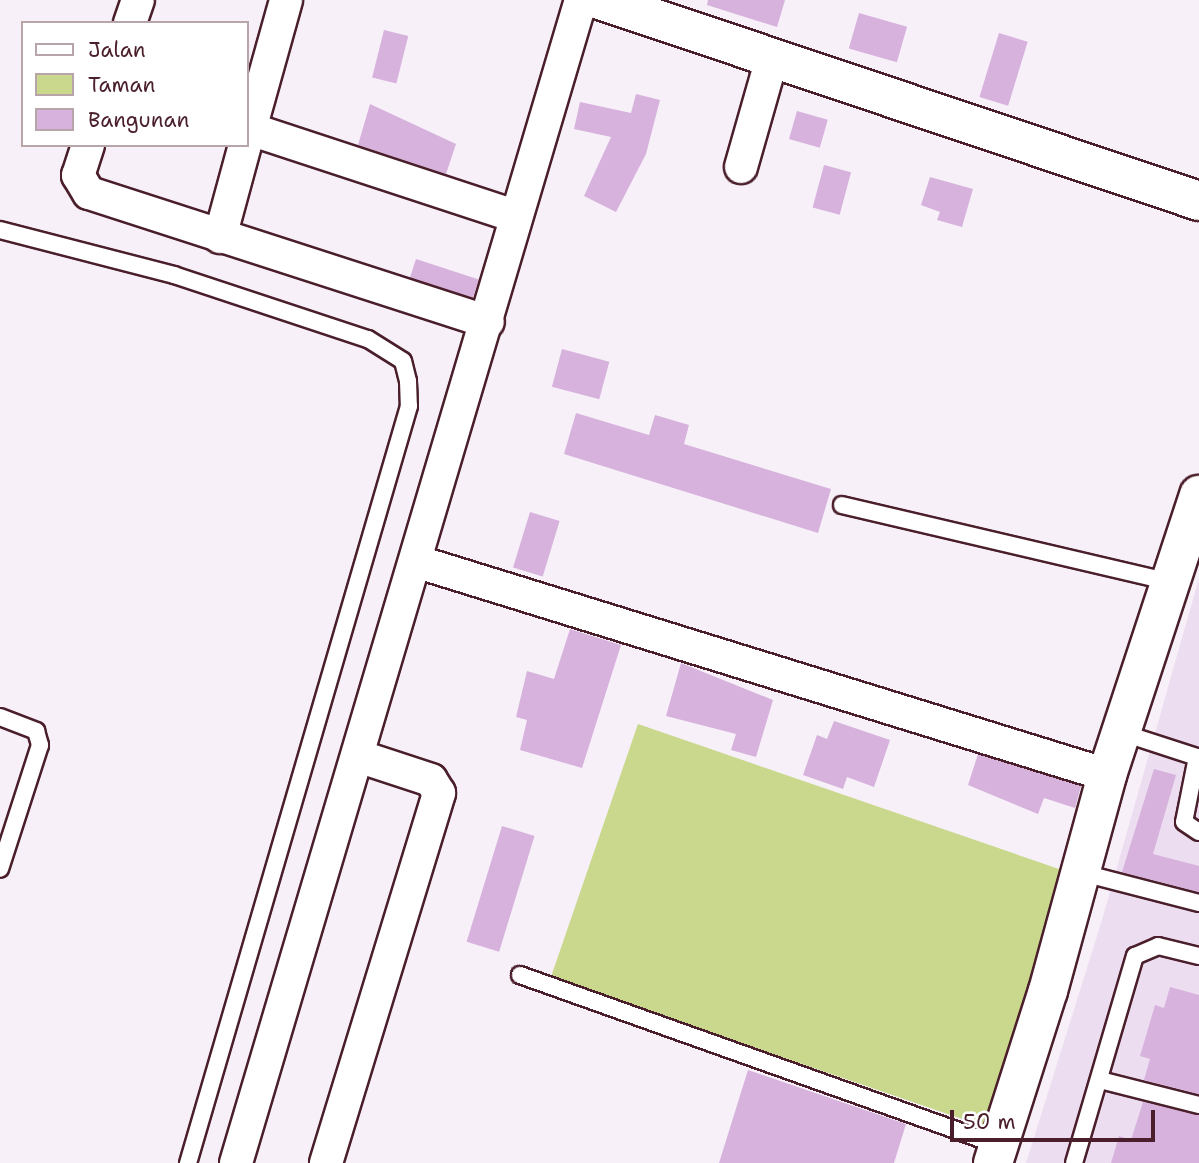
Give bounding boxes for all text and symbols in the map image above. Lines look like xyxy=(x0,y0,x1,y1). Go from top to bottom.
legend xyxy=(21,21,248,147)
text: Jalan xyxy=(88,36,146,64)
text: Taman xyxy=(88,71,155,99)
text: Bangunan xyxy=(88,106,189,134)
scale bar xyxy=(954,1096,1159,1140)
text: 50 m xyxy=(963,1108,1016,1136)

